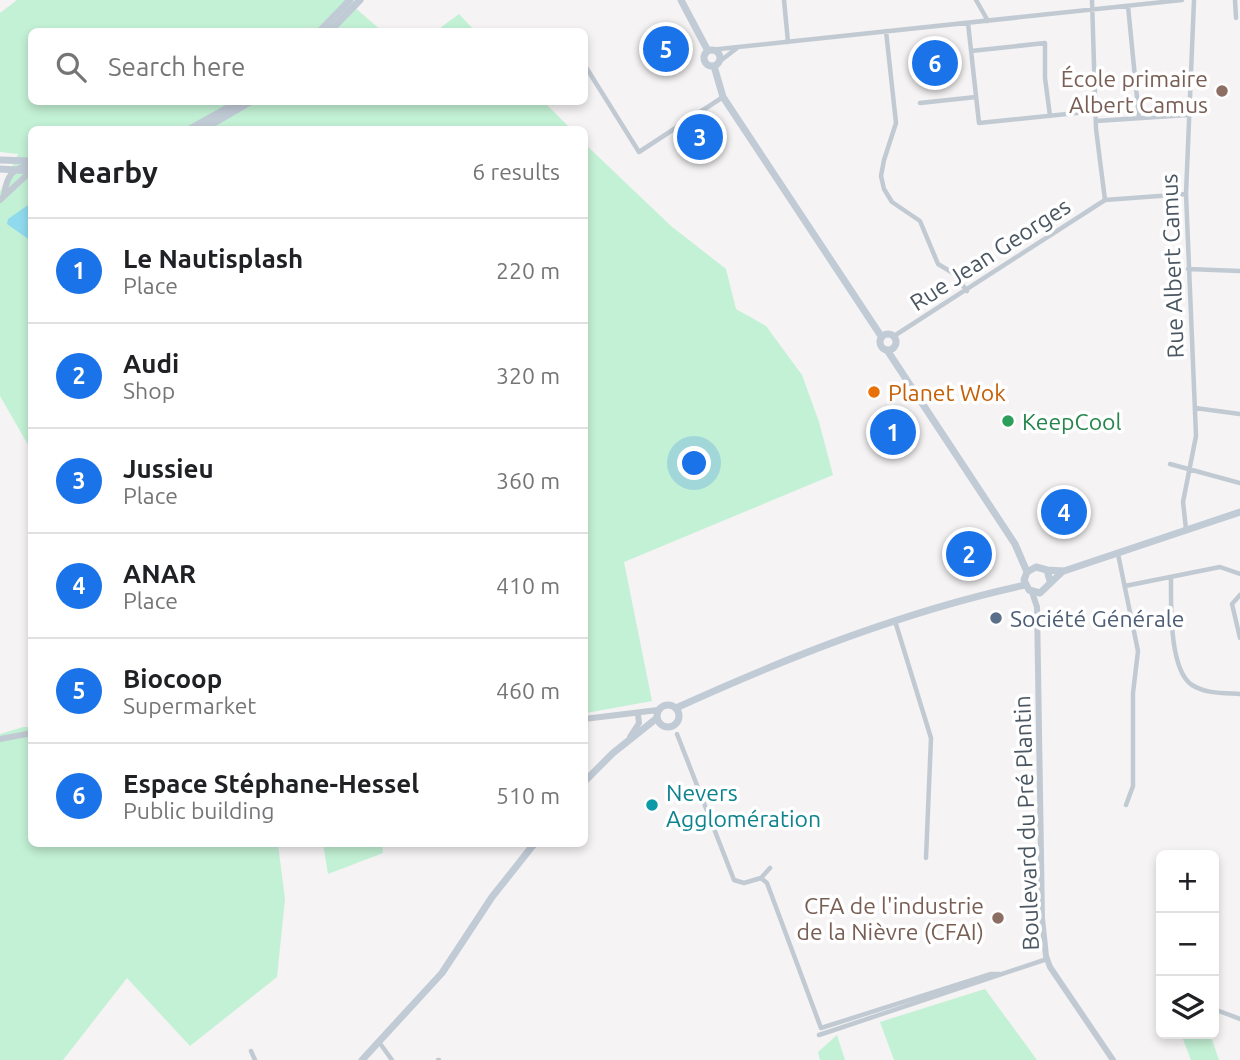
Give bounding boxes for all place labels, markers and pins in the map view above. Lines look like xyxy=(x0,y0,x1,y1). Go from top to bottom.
pin: 5 xyxy=(643,23,689,75)
pin: 6 xyxy=(912,37,958,89)
place label: École primaire Albert Camus xyxy=(1061,65,1208,117)
marker: École primaire Albert Camus xyxy=(1214,83,1230,99)
pin: 3 xyxy=(677,111,723,163)
place label: Planet Wok xyxy=(888,380,1006,405)
marker: Planet Wok xyxy=(866,384,882,400)
pin: 1 xyxy=(870,406,916,458)
place label: KeepCool xyxy=(1022,409,1122,434)
marker: KeepCool xyxy=(1000,413,1016,429)
pin: 4 xyxy=(1041,486,1087,538)
pin: 2 xyxy=(946,528,992,580)
place label: Société Générale xyxy=(1010,606,1184,631)
marker: Société Générale xyxy=(988,610,1004,626)
place label: Nevers Agglomération xyxy=(666,780,821,831)
marker: Nevers Agglomération xyxy=(644,797,660,813)
place label: CFA de l'industrie de la Nièvre (CFAI) xyxy=(797,893,984,945)
marker: CFA de l'industrie de la Nièvre (CFAI) xyxy=(990,910,1006,926)

